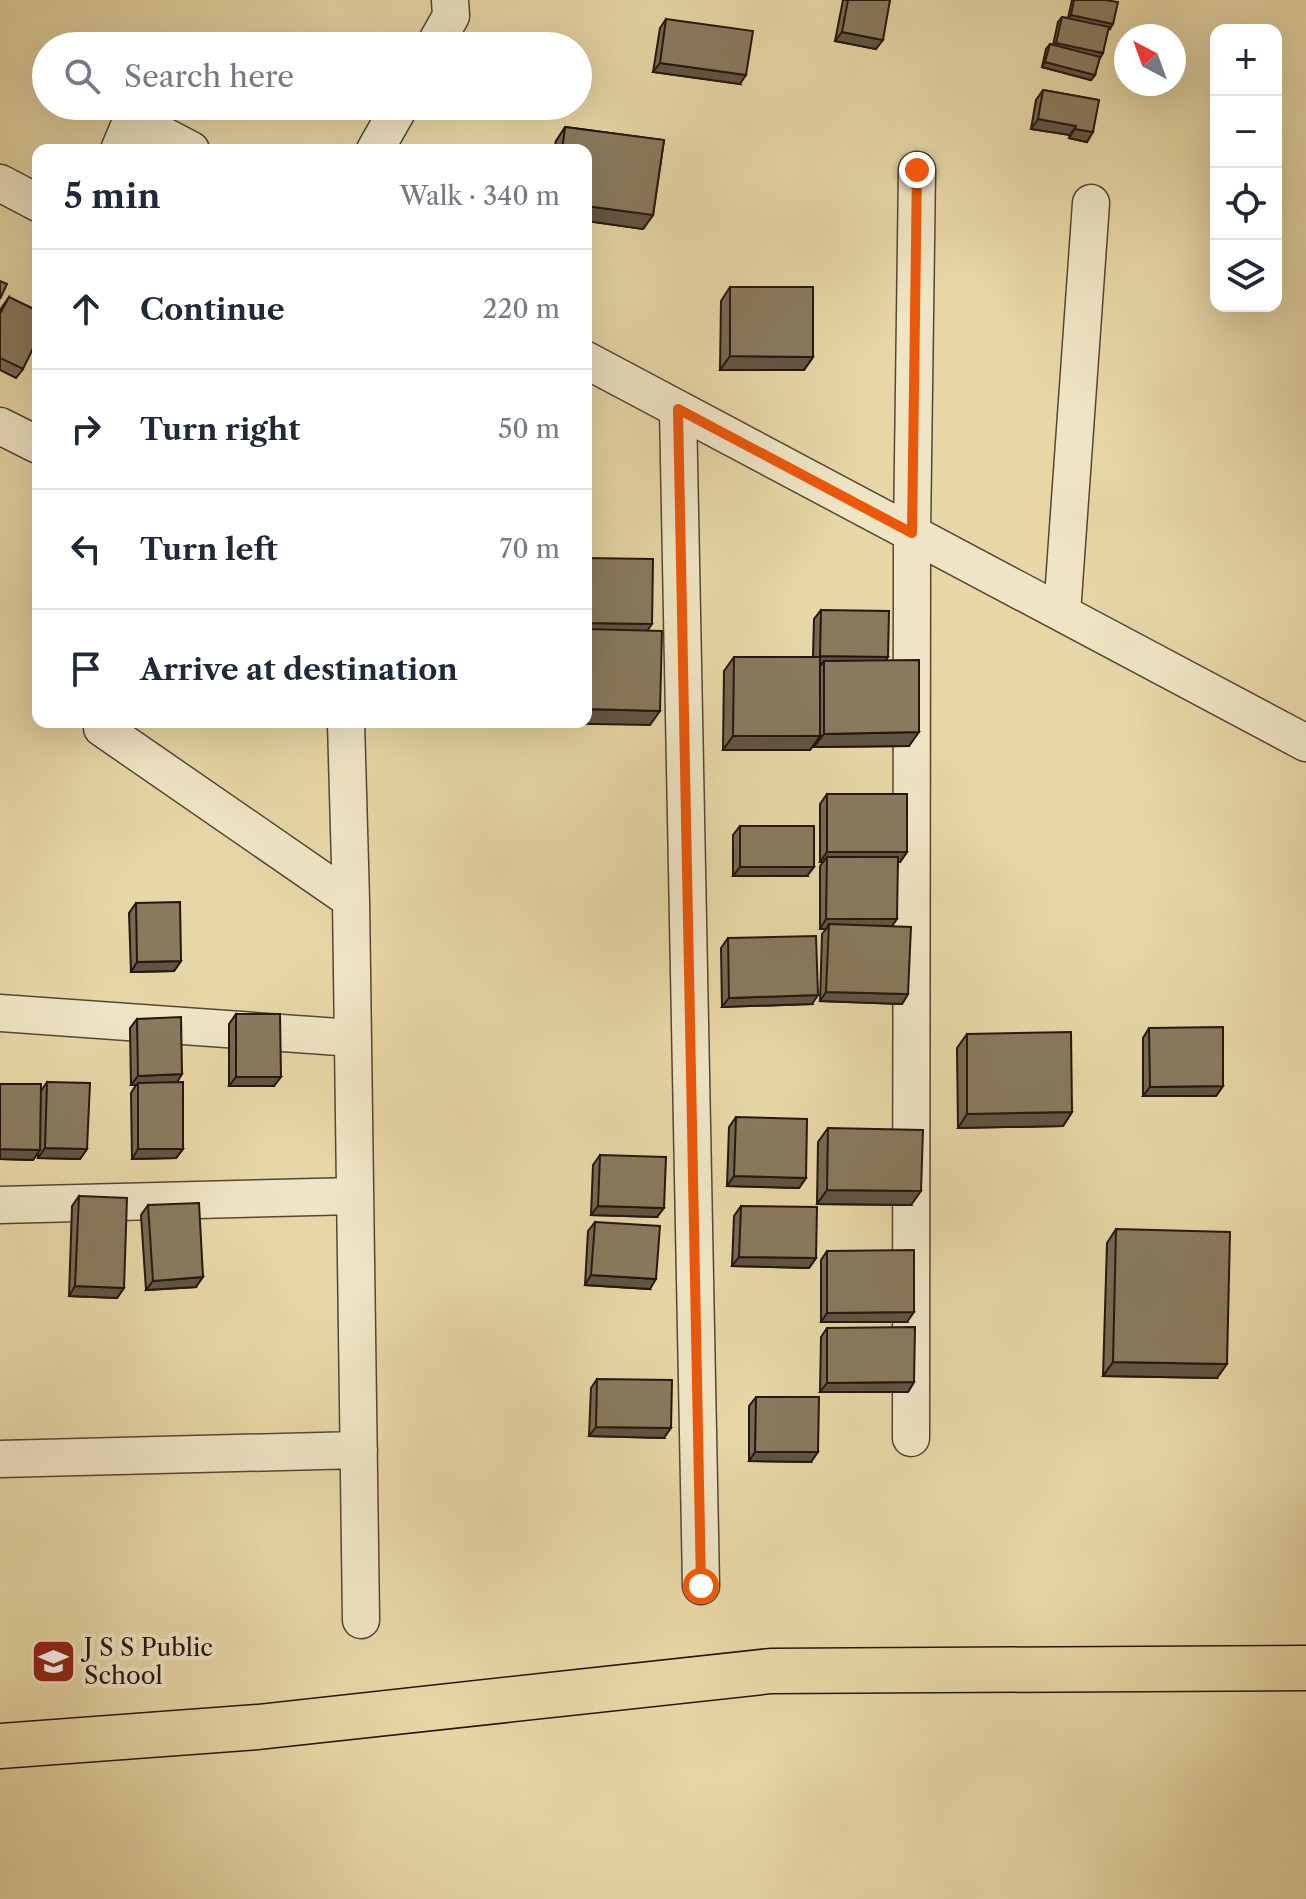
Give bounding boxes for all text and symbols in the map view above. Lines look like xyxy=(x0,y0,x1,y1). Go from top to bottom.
north arrow xyxy=(1114,24,1186,96)
map controls xyxy=(1210,24,1282,312)
button: + xyxy=(1210,24,1282,96)
search box xyxy=(32,32,592,120)
icon: search xyxy=(60,54,104,98)
text: Search here xyxy=(124,58,294,95)
button: − xyxy=(1210,96,1282,168)
route end xyxy=(899,152,935,188)
button: locate xyxy=(1210,168,1282,240)
text: 5 min xyxy=(64,175,161,217)
text: Walk · 340 m xyxy=(400,180,560,212)
button: layers xyxy=(1210,240,1282,312)
icon: ahead xyxy=(64,287,108,331)
text: Continue xyxy=(140,291,285,328)
text: 220 m xyxy=(482,293,560,325)
icon: right xyxy=(64,407,108,451)
text: Turn right xyxy=(140,411,300,448)
text: 50 m xyxy=(498,413,560,445)
icon: left xyxy=(64,527,108,571)
text: Turn left xyxy=(140,531,277,568)
text: 70 m xyxy=(500,533,560,565)
icon: arrive xyxy=(64,647,108,691)
text: Arrive at destination xyxy=(140,651,458,688)
route start xyxy=(683,1568,719,1604)
place label: J S S Public School xyxy=(80,1633,213,1690)
school or university icon: J S S Public School xyxy=(29,1637,77,1685)

